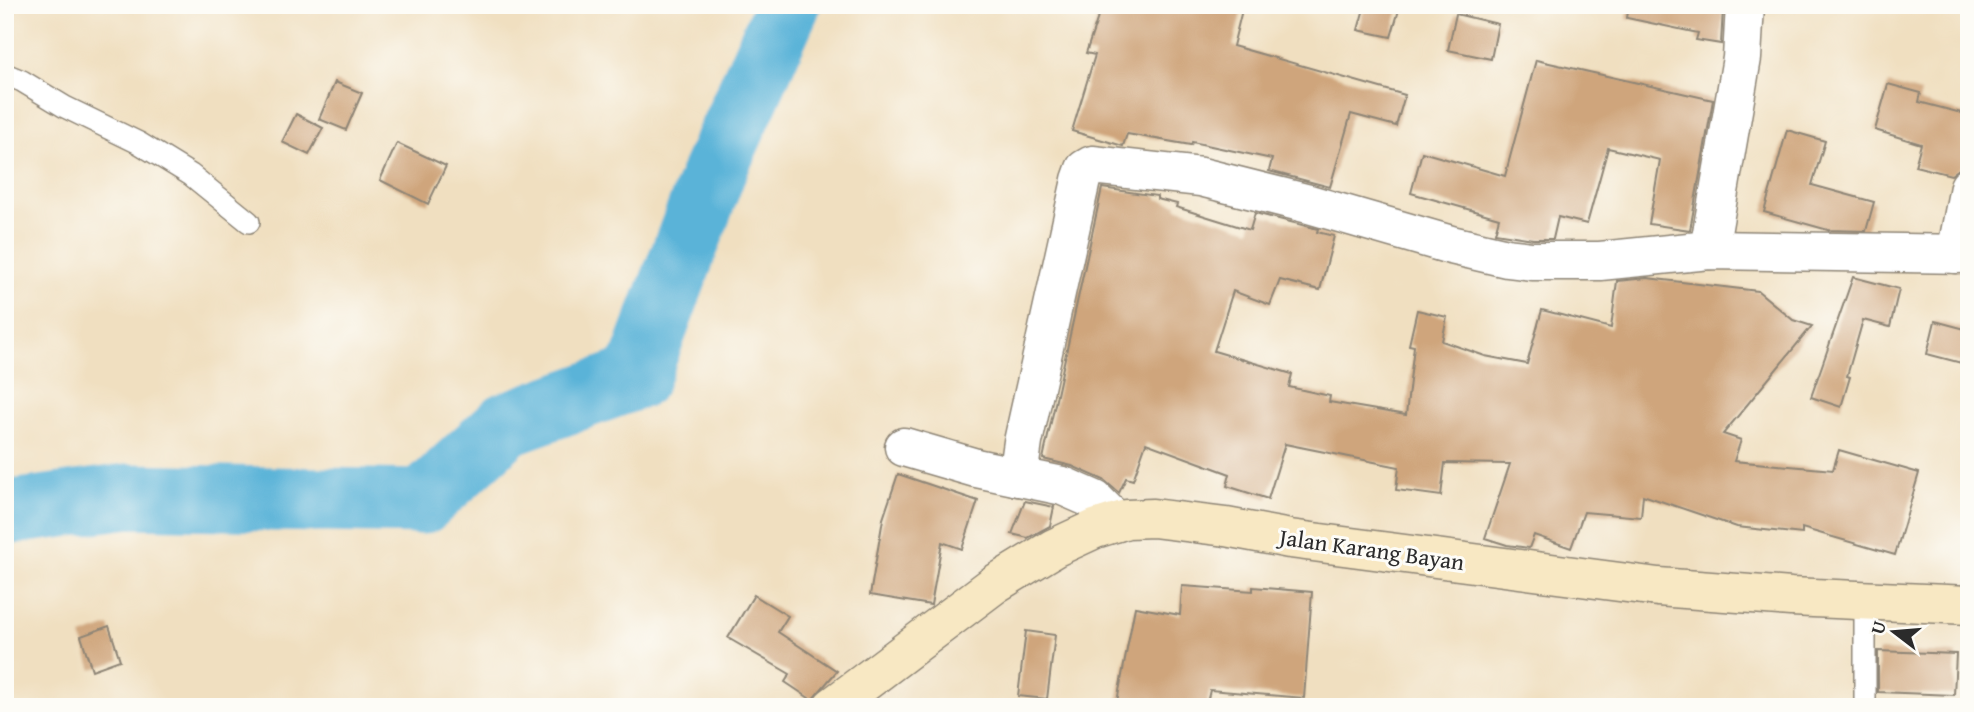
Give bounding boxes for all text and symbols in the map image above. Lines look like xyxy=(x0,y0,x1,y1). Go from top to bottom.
street label: Jalan Karang Bayan xyxy=(1275,519,1467,578)
north arrow xyxy=(1858,596,1928,666)
text: U xyxy=(1862,617,1893,637)

